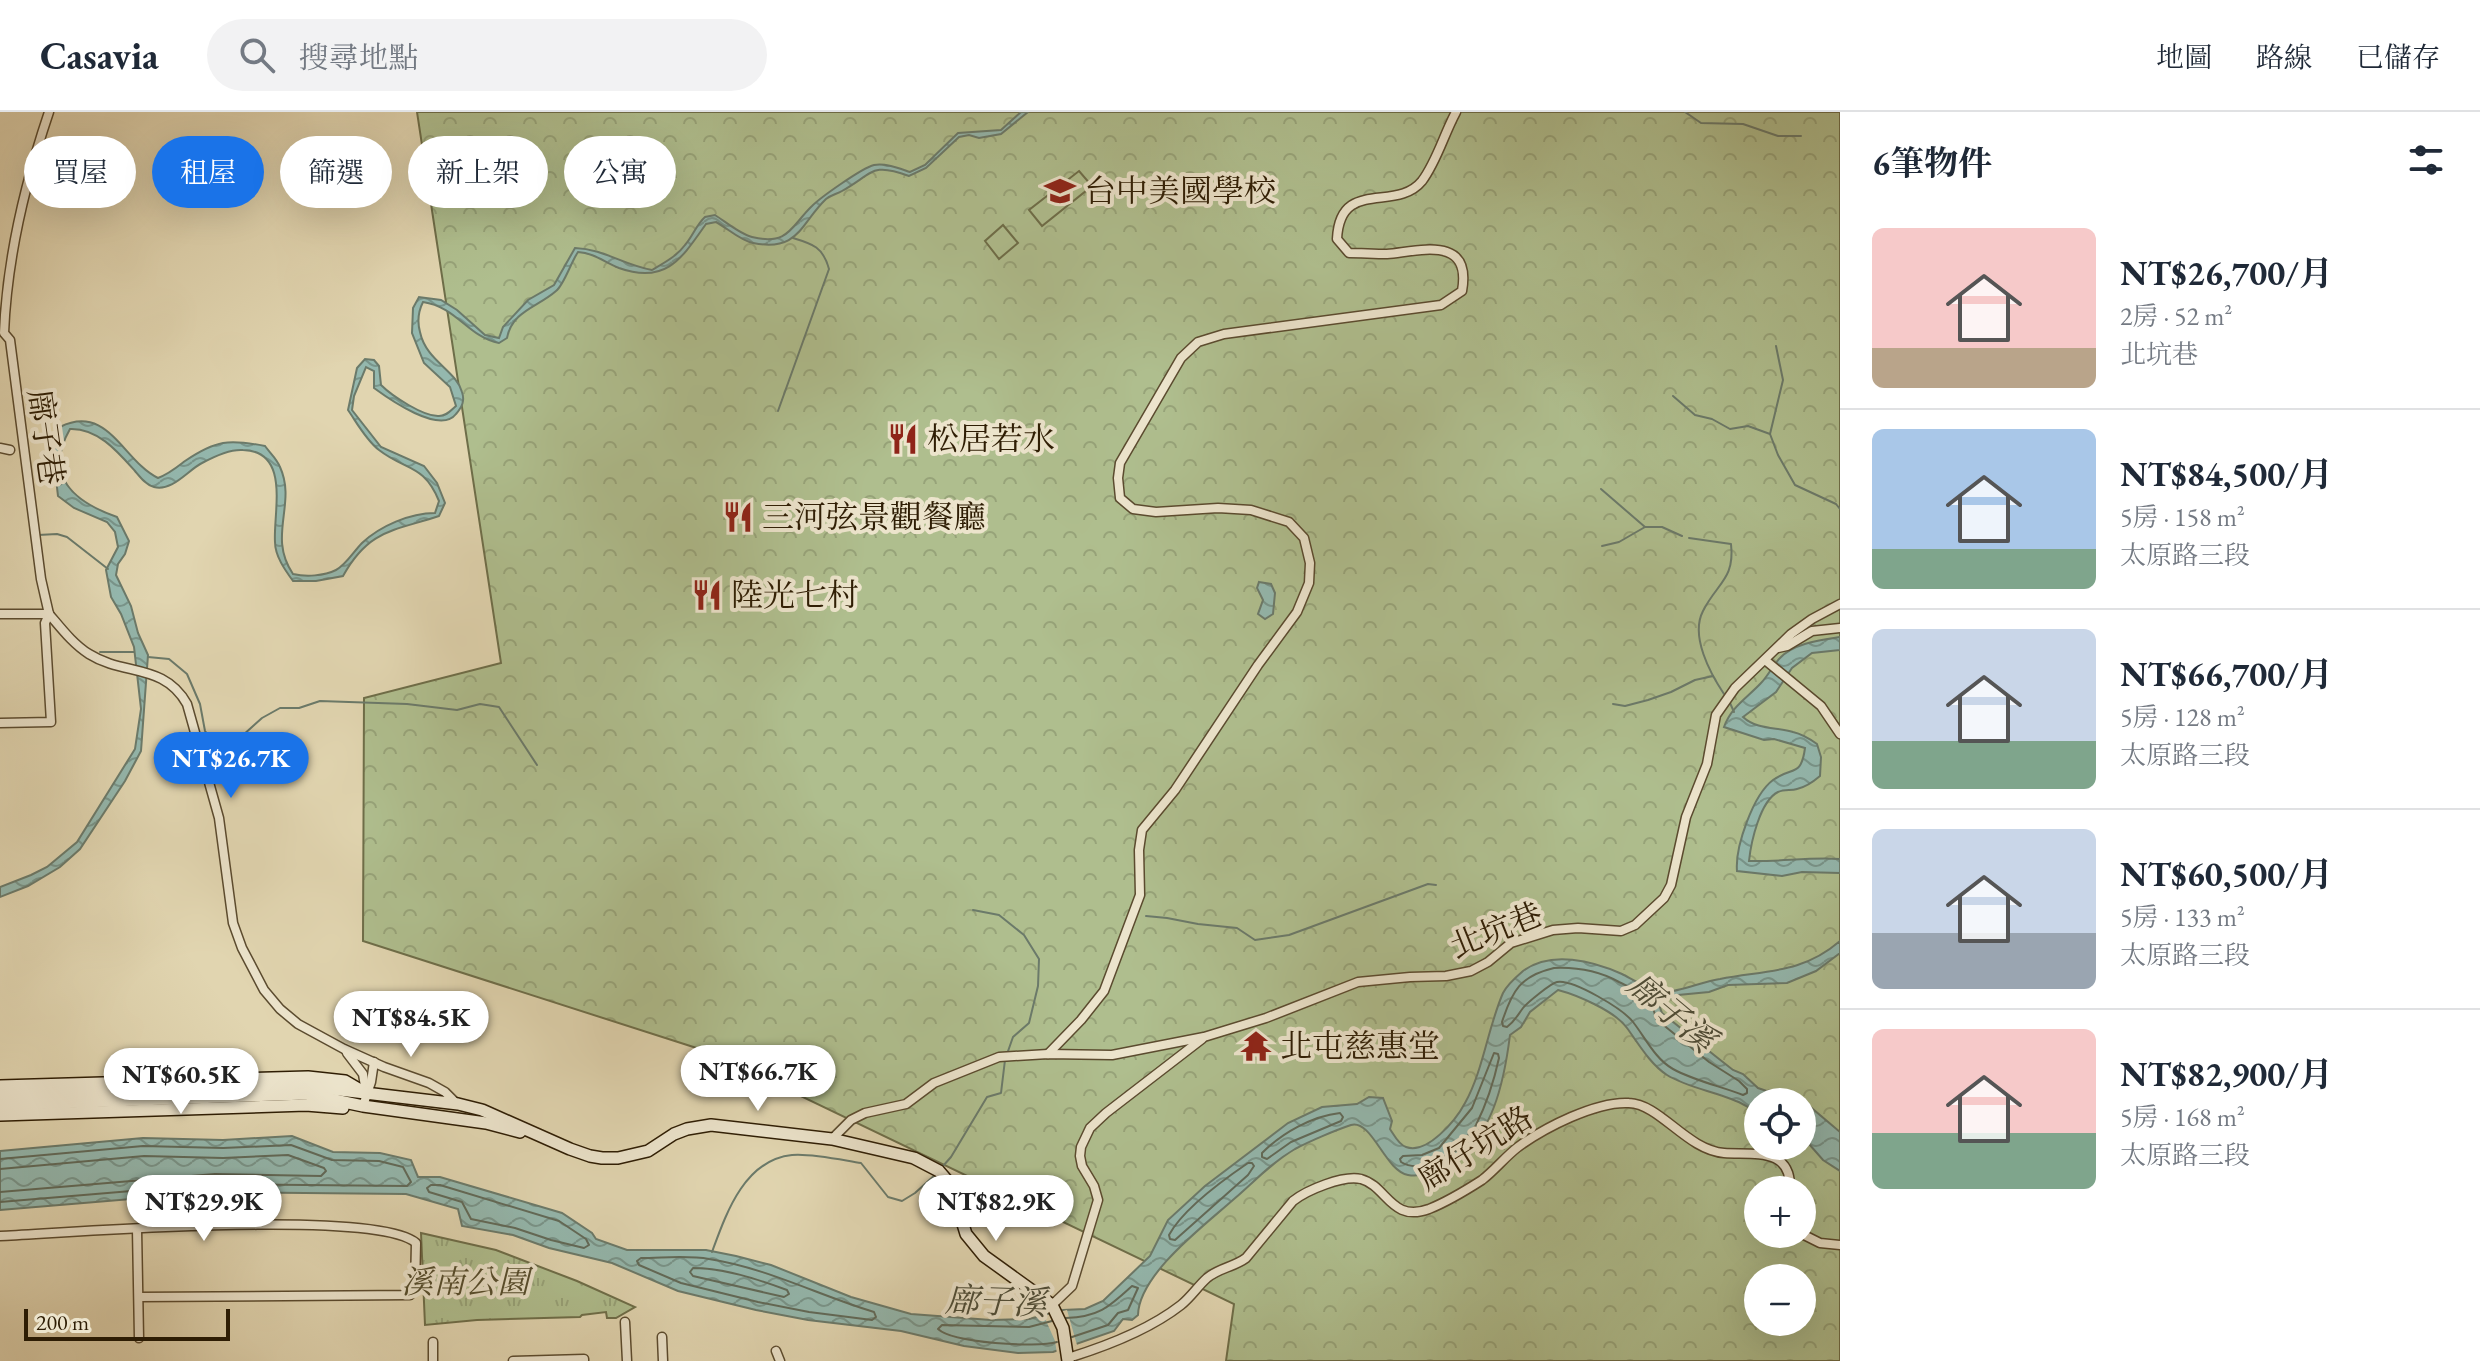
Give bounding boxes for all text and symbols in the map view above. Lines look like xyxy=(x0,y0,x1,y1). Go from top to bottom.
search box xyxy=(207,19,767,91)
text: Casavia xyxy=(40,31,159,80)
icon: search xyxy=(235,33,279,77)
text: 搜尋地點 xyxy=(299,38,419,77)
text: 地圖 xyxy=(2156,39,2212,75)
text: 路線 xyxy=(2256,39,2312,75)
text: 已儲存 xyxy=(2356,39,2440,75)
chip: 買屋 xyxy=(24,136,136,208)
chip: 租屋 xyxy=(152,136,264,208)
chip: 篩選 xyxy=(280,136,392,208)
chip: 新上架 xyxy=(408,136,548,208)
chip: 公寓 xyxy=(564,136,676,208)
icon: filters xyxy=(2404,138,2448,182)
text: 6筆物件 xyxy=(1872,141,1992,185)
place label: 台中美國學校 xyxy=(1084,170,1276,212)
school or university icon: 台中美國學校 xyxy=(1043,174,1077,208)
text: NT$26,700/月 xyxy=(2120,251,2333,295)
icon: home xyxy=(1936,260,2032,356)
text: 2房 · 52 m² xyxy=(2120,299,2232,333)
text: 北坑巷 xyxy=(2120,337,2198,371)
street label: 廍子巷 xyxy=(19,387,73,487)
place label: 松居若水 xyxy=(927,418,1055,460)
restaurant icon: 松居若水 xyxy=(886,422,920,456)
text: NT$84,500/月 xyxy=(2120,452,2333,496)
icon: home xyxy=(1936,461,2032,557)
place label: 三河弦景觀餐廳 xyxy=(762,496,986,538)
restaurant icon: 三河弦景觀餐廳 xyxy=(721,500,755,534)
text: 5房 · 158 m² xyxy=(2120,500,2245,534)
text: 太原路三段 xyxy=(2120,538,2250,572)
place label: 陸光七村 xyxy=(731,574,859,616)
restaurant icon: 陸光七村 xyxy=(690,578,724,612)
text: NT$66,700/月 xyxy=(2120,652,2333,696)
icon: home xyxy=(1936,661,2032,757)
text: 5房 · 128 m² xyxy=(2120,700,2245,734)
pin: NT$26.7K xyxy=(148,732,314,800)
text: 太原路三段 xyxy=(2120,738,2250,772)
text: NT$26.7K xyxy=(172,741,290,775)
text: NT$60,500/月 xyxy=(2120,852,2333,896)
icon: home xyxy=(1936,861,2032,957)
street label: 北坑巷 xyxy=(1444,893,1548,967)
text: 5房 · 133 m² xyxy=(2120,900,2245,934)
text: 太原路三段 xyxy=(2120,938,2250,972)
water label: 廍子溪 xyxy=(1619,962,1728,1064)
pin: NT$84.5K xyxy=(328,991,494,1059)
text: NT$84.5K xyxy=(352,1000,470,1034)
place label: 北屯慈惠堂 xyxy=(1280,1025,1440,1067)
temple icon: 北屯慈惠堂 xyxy=(1239,1029,1273,1063)
pin: NT$66.7K xyxy=(675,1045,841,1113)
pin: NT$60.5K xyxy=(98,1048,264,1116)
text: NT$82,900/月 xyxy=(2120,1052,2333,1096)
text: NT$66.7K xyxy=(699,1054,817,1088)
text: NT$60.5K xyxy=(122,1057,240,1091)
icon: home xyxy=(1936,1061,2032,1157)
map controls xyxy=(1744,1088,1816,1336)
button: locate xyxy=(1744,1088,1816,1160)
street label: 廍仔坑路 xyxy=(1410,1096,1540,1200)
text: 5房 · 168 m² xyxy=(2120,1100,2245,1134)
text: 太原路三段 xyxy=(2120,1138,2250,1172)
pin: NT$29.9K xyxy=(121,1175,287,1243)
pin: NT$82.9K xyxy=(913,1175,1079,1243)
button: + xyxy=(1744,1176,1816,1248)
text: NT$29.9K xyxy=(145,1184,263,1218)
text: NT$82.9K xyxy=(937,1184,1055,1218)
park label: 溪南公園 xyxy=(401,1261,534,1303)
button: − xyxy=(1744,1264,1816,1336)
water label: 廍子溪 xyxy=(944,1277,1052,1325)
scale bar xyxy=(24,1305,230,1341)
text: 200 m xyxy=(36,1308,89,1337)

